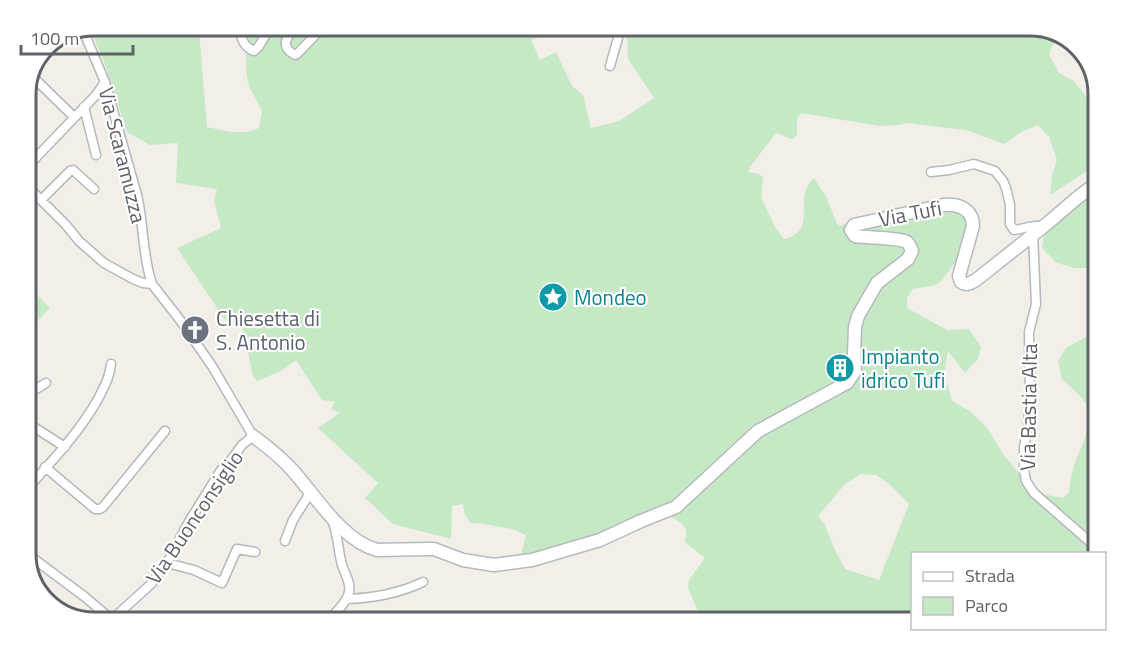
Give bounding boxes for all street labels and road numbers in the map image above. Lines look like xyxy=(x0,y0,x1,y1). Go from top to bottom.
street label: Via Scaramuzza xyxy=(91,84,155,227)
street label: Via Tufi xyxy=(876,191,944,235)
street label: Via Bastia Alta xyxy=(1011,342,1045,471)
street label: Via Buonconsiglio xyxy=(137,444,251,590)

